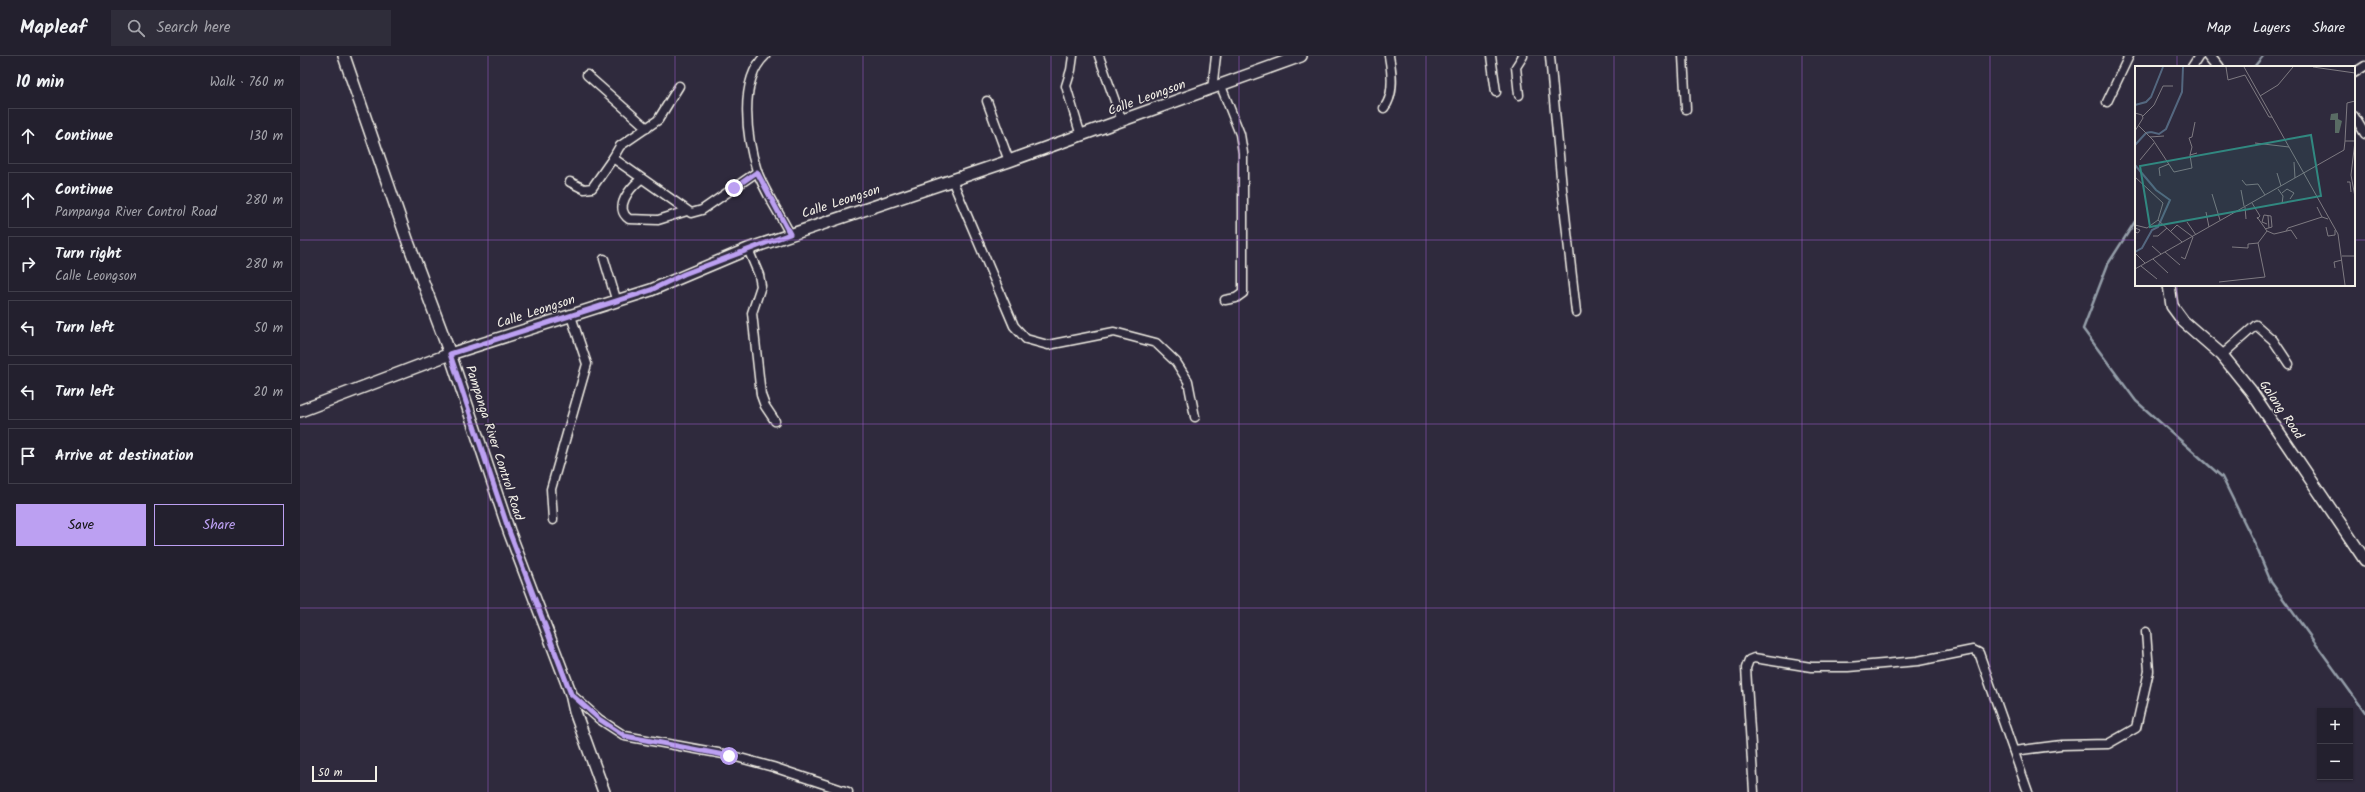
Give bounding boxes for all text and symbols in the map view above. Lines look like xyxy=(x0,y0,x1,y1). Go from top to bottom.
search box xyxy=(111,10,391,46)
text: Mapleaf xyxy=(20,13,87,43)
text: Search here xyxy=(157,16,231,40)
icon: search xyxy=(125,17,147,39)
text: Map xyxy=(2207,17,2231,39)
text: Layers xyxy=(2253,17,2291,39)
text: Share xyxy=(2313,17,2345,39)
inset map xyxy=(2135,66,2355,286)
text: 10 min xyxy=(16,69,64,96)
text: Walk · 760 m xyxy=(210,72,284,93)
street label: Calle Leongson xyxy=(1105,74,1189,122)
text: Continue xyxy=(55,124,113,148)
icon: ahead xyxy=(17,125,39,147)
text: 130 m xyxy=(249,126,283,147)
text: Continue xyxy=(55,178,113,202)
route end xyxy=(725,179,743,197)
street label: Calle Leongson xyxy=(799,179,883,225)
icon: ahead xyxy=(17,189,39,211)
text: 280 m xyxy=(246,190,283,211)
text: Pampanga River Control Road xyxy=(55,202,217,223)
text: Turn right xyxy=(55,242,122,266)
icon: right xyxy=(17,253,39,275)
text: 280 m xyxy=(246,254,283,275)
text: Calle Leongson xyxy=(55,266,137,287)
street label: Calle Leongson xyxy=(494,289,578,335)
text: Turn left xyxy=(55,316,115,340)
icon: left xyxy=(17,317,39,339)
text: 50 m xyxy=(254,318,283,339)
street label: Pampanga River Control Road xyxy=(459,363,529,524)
street label: Galang Road xyxy=(2253,376,2309,444)
text: Turn left xyxy=(55,380,115,404)
icon: left xyxy=(17,381,39,403)
text: 20 m xyxy=(253,382,283,403)
text: Arrive at destination xyxy=(55,444,194,468)
icon: arrive xyxy=(17,445,39,467)
button: Save xyxy=(16,504,146,546)
button: Share xyxy=(154,504,284,546)
map controls xyxy=(2317,708,2353,780)
button: + xyxy=(2317,708,2353,744)
button: − xyxy=(2317,744,2353,780)
route start xyxy=(720,747,738,765)
scale bar xyxy=(312,764,377,783)
text: 50 m xyxy=(318,764,343,782)

